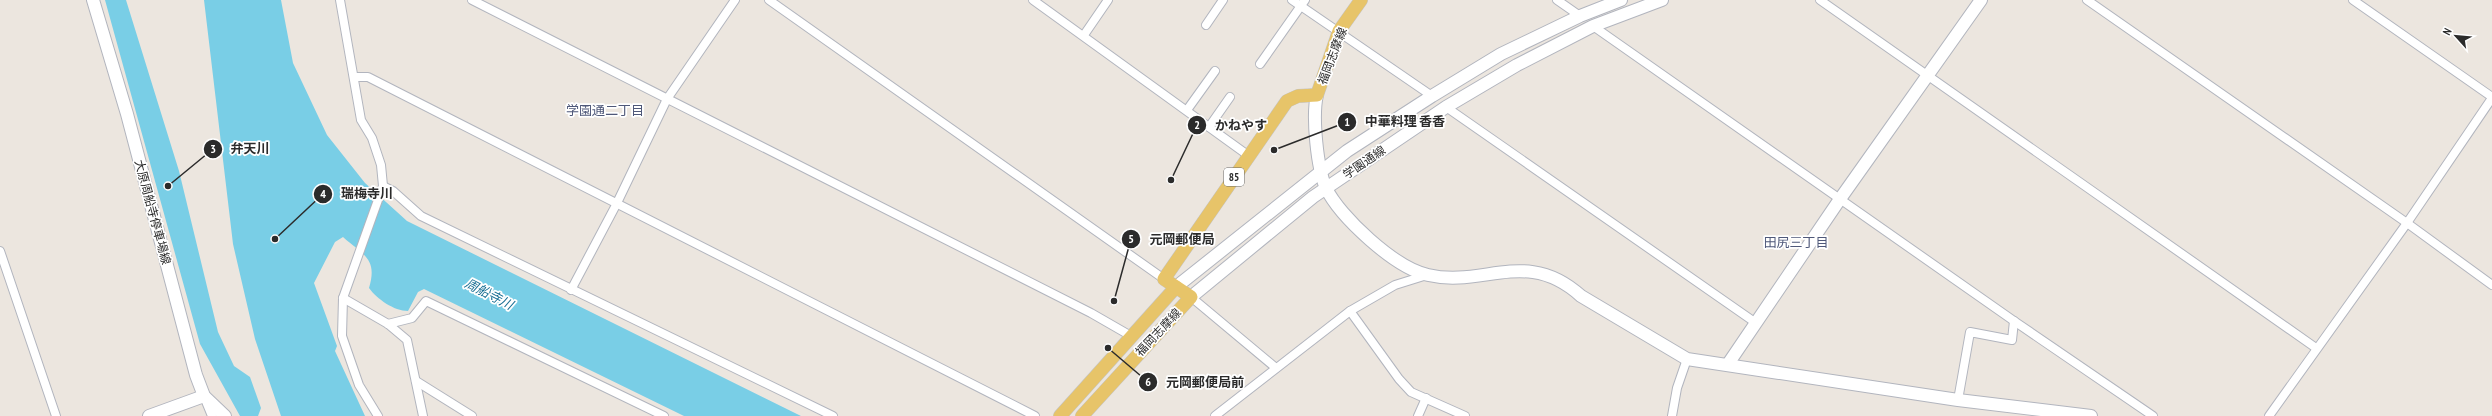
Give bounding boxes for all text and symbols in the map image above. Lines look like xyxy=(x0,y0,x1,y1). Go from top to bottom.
north arrow xyxy=(2436,16,2476,56)
street label: 福岡志摩線 xyxy=(1314,25,1350,87)
text: N xyxy=(2440,26,2455,37)
district label: 学園通二丁目 xyxy=(566,102,644,119)
callout: 中華料理 香香 xyxy=(1337,109,1453,134)
callout: かねやす xyxy=(1187,113,1275,138)
text: 中華料理 香香 xyxy=(1365,113,1445,130)
text: 1 xyxy=(1344,114,1350,129)
text: 2 xyxy=(1194,117,1200,132)
text: かねやす xyxy=(1215,117,1267,134)
callout: 弁天川 xyxy=(203,136,278,161)
text: 弁天川 xyxy=(230,140,270,157)
text: 3 xyxy=(210,141,216,156)
street label: 学園通線 xyxy=(1340,142,1388,182)
street label: 大原周船寺停車場線 xyxy=(132,158,174,266)
road number: 85 xyxy=(1224,168,1244,186)
callout: 瑞梅寺川 xyxy=(313,181,401,206)
text: 瑞梅寺川 xyxy=(341,185,393,202)
text: 4 xyxy=(320,186,326,201)
callout: 元岡郵便局 xyxy=(1121,227,1222,252)
text: 5 xyxy=(1128,231,1134,246)
text: 元岡郵便局 xyxy=(1149,231,1215,248)
district label: 田尻三丁目 xyxy=(1763,234,1829,251)
water label: 周船寺川 xyxy=(462,275,518,314)
street label: 福岡志摩線 xyxy=(1132,305,1184,359)
callout: 元岡郵便局前 xyxy=(1138,370,1252,395)
text: 6 xyxy=(1145,374,1151,389)
text: 元岡郵便局前 xyxy=(1166,374,1244,391)

